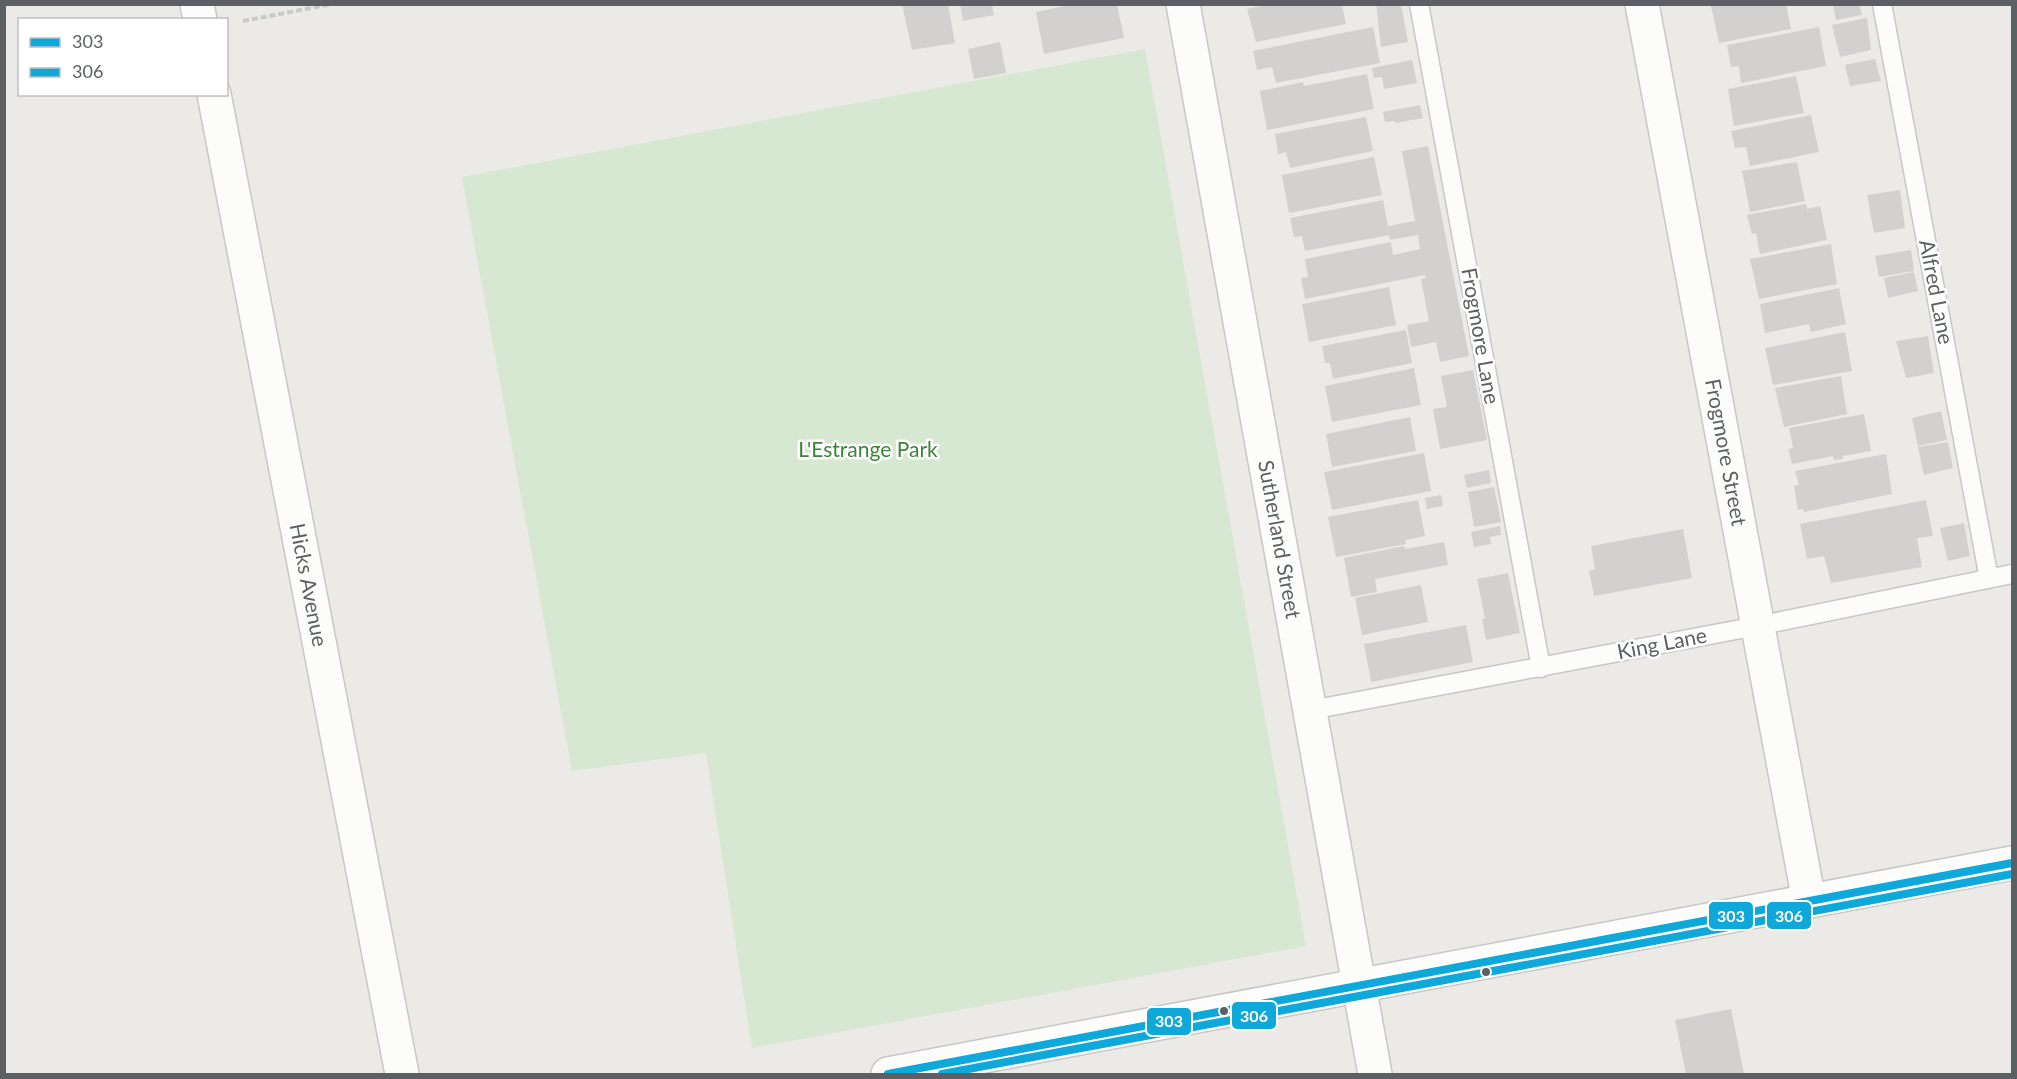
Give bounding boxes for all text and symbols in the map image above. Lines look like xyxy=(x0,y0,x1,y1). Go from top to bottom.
legend xyxy=(18,18,228,96)
text: 303 xyxy=(72,30,103,52)
text: 306 xyxy=(72,60,103,82)
street label: Alfred Lane xyxy=(1915,237,1960,346)
street label: Frogmore Lane xyxy=(1457,266,1506,406)
street label: Frogmore Street xyxy=(1701,376,1753,528)
park label: L'Estrange Park xyxy=(798,436,938,461)
street label: Sutherland Street xyxy=(1254,458,1307,621)
street label: Hicks Avenue xyxy=(286,521,334,648)
street label: King Lane xyxy=(1615,622,1709,663)
line badge: 303 xyxy=(1708,901,1754,930)
line badge: 306 xyxy=(1766,901,1812,930)
text: 303 xyxy=(1717,906,1745,925)
text: 306 xyxy=(1775,906,1803,925)
unlabelled marker xyxy=(1480,966,1492,978)
line badge: 306 xyxy=(1231,1001,1277,1030)
unlabelled marker xyxy=(1218,1005,1230,1017)
text: 306 xyxy=(1240,1006,1268,1025)
line badge: 303 xyxy=(1146,1007,1192,1036)
text: 303 xyxy=(1155,1011,1183,1030)

